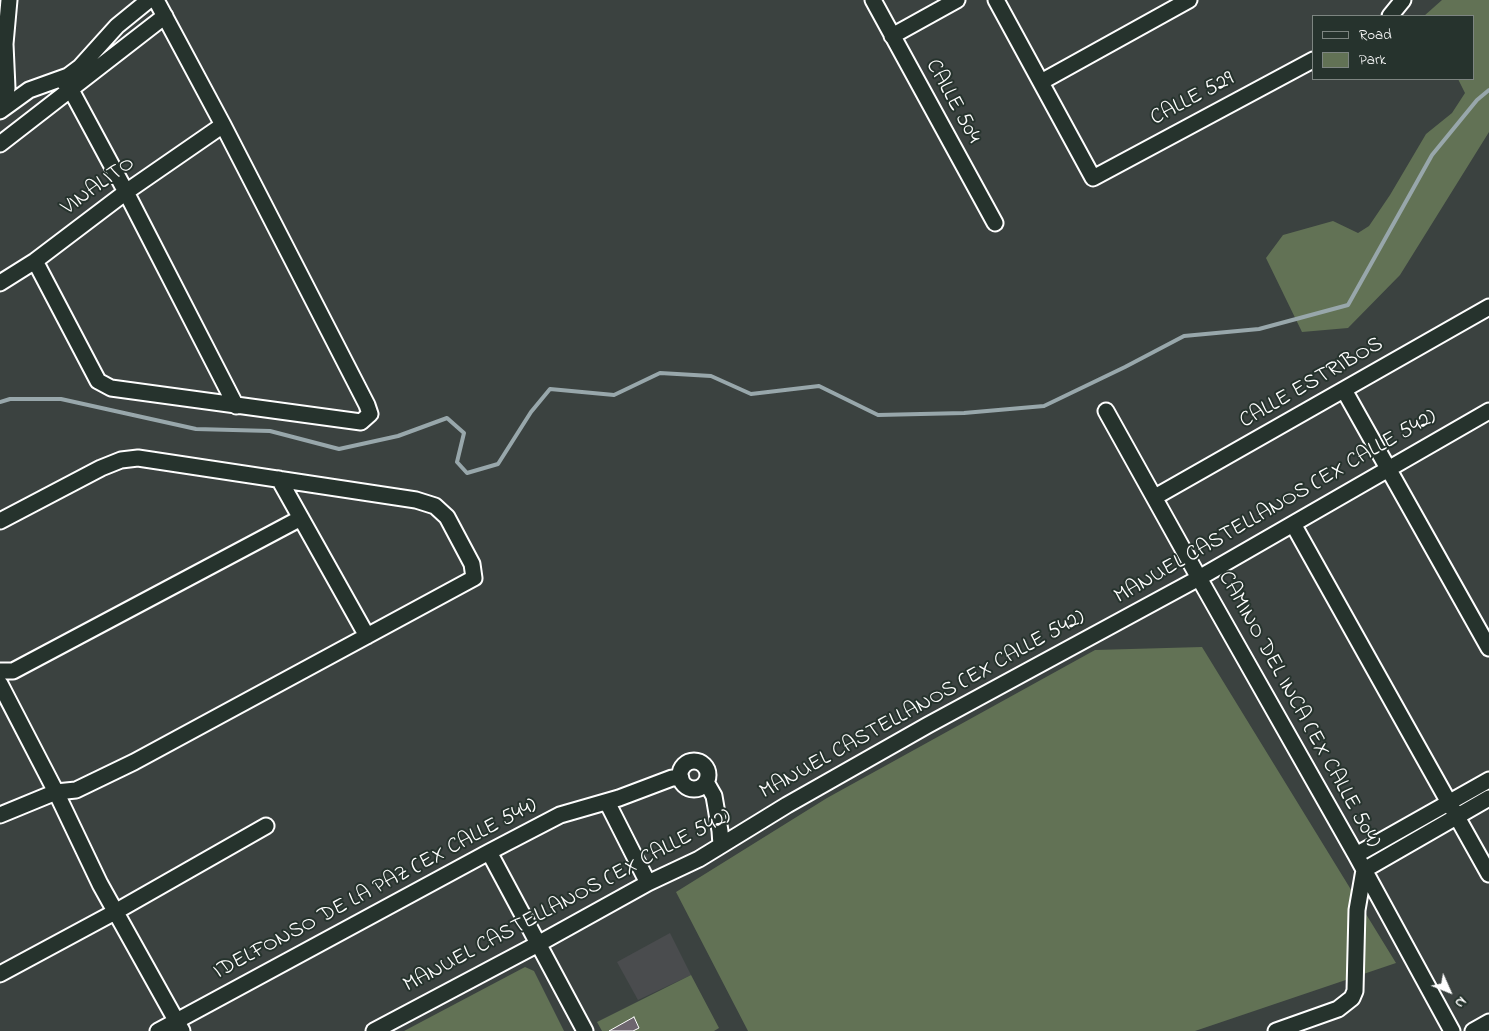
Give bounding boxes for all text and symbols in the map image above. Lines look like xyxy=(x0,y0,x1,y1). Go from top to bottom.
legend xyxy=(1312,15,1474,80)
text: Road xyxy=(1359,24,1392,46)
text: Park xyxy=(1359,49,1386,71)
street label: CALLE 504 xyxy=(918,55,986,149)
street label: CALLE 529 xyxy=(1147,67,1239,133)
street label: VINALITO xyxy=(57,152,141,222)
street label: CALLE ESTRIBOS xyxy=(1235,332,1389,436)
street label: MANUEL CASTELLANOS (EX CALLE 542) xyxy=(1110,405,1442,611)
street label: CAMINO DEL INCA (EX CALLE 504) xyxy=(1211,567,1385,853)
street label: MANUEL CASTELLANOS (EX CALLE 542) xyxy=(756,605,1090,807)
street label: IDELFONSO DE LA PAZ (EX CALLE 544) xyxy=(210,793,542,987)
street label: MANUEL CASTELLANOS (EX CALLE 542) xyxy=(400,804,736,1000)
north arrow xyxy=(1424,966,1474,1016)
text: N xyxy=(1449,991,1471,1012)

